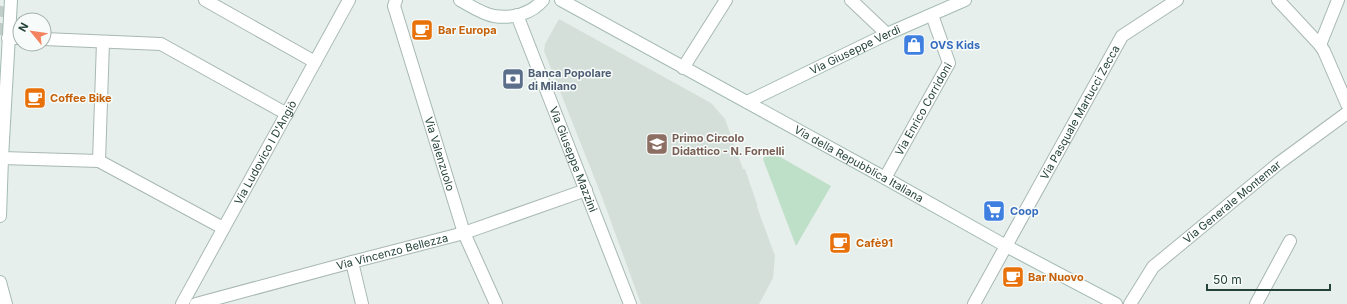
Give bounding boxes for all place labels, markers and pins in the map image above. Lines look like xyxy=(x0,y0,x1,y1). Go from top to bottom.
cafe icon: Bar Europa xyxy=(409,17,435,43)
place label: Bar Europa xyxy=(438,23,497,37)
shop icon: OVS Kids xyxy=(901,32,927,58)
place label: OVS Kids xyxy=(930,38,980,52)
bank icon: Banca Popolare di Milano xyxy=(500,66,526,92)
place label: Banca Popolare di Milano xyxy=(528,66,612,93)
cafe icon: Coffee Bike xyxy=(22,85,48,111)
place label: Coffee Bike xyxy=(50,91,112,105)
school or university icon: Primo Circolo Didattico - N. Fornelli xyxy=(644,131,670,157)
place label: Primo Circolo Didattico - N. Fornelli xyxy=(672,131,785,158)
supermarket icon: Coop xyxy=(981,198,1007,224)
place label: Coop xyxy=(1010,204,1039,218)
cafe icon: Cafè91 xyxy=(827,230,853,256)
place label: Cafè91 xyxy=(856,236,893,250)
cafe icon: Bar Nuovo xyxy=(1000,264,1026,290)
place label: Bar Nuovo xyxy=(1028,270,1084,284)

